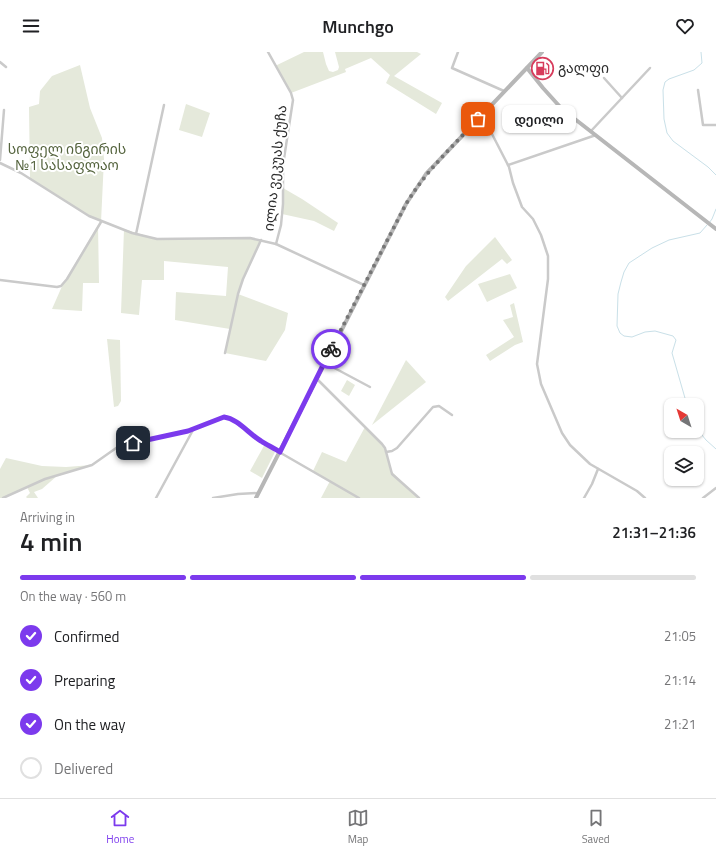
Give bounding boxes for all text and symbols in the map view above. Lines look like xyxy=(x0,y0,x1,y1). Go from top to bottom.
text: Munchgo xyxy=(322,13,394,40)
icon: menu xyxy=(20,15,42,37)
icon: heart xyxy=(674,15,696,37)
fuel station icon: გალფი xyxy=(530,55,556,81)
place label: გალფი xyxy=(558,57,609,78)
pin xyxy=(461,102,495,136)
street label: ილია ვეკუას ქუჩა xyxy=(257,104,292,232)
callout: დეილი xyxy=(502,105,576,133)
icon: bag xyxy=(467,108,489,130)
text: დეილი xyxy=(514,109,564,129)
park label: სოფელ ინგირის №1 სასაფლაო xyxy=(8,138,126,175)
courier xyxy=(311,329,351,369)
icon: bike xyxy=(320,338,342,360)
north arrow xyxy=(664,398,704,438)
map controls xyxy=(664,398,704,486)
pin xyxy=(116,426,150,460)
icon: home xyxy=(122,432,144,454)
button: layers xyxy=(664,446,704,486)
text: Arriving in xyxy=(20,507,75,527)
text: 21:31–21:36 xyxy=(612,521,696,544)
text: 4 min xyxy=(20,522,83,561)
text: On the way · 560 m xyxy=(20,586,126,606)
icon: check xyxy=(20,625,42,647)
text: Confirmed xyxy=(54,625,119,648)
text: 21:05 xyxy=(664,626,696,646)
icon: check xyxy=(20,669,42,691)
text: Preparing xyxy=(54,669,115,692)
text: 21:14 xyxy=(664,670,696,690)
icon: check xyxy=(20,713,42,735)
text: On the way xyxy=(54,713,126,736)
text: 21:21 xyxy=(664,714,696,734)
text: Delivered xyxy=(54,757,113,780)
tab: Home xyxy=(106,807,134,847)
tab: Map xyxy=(347,807,369,847)
tab: Saved xyxy=(582,807,610,847)

